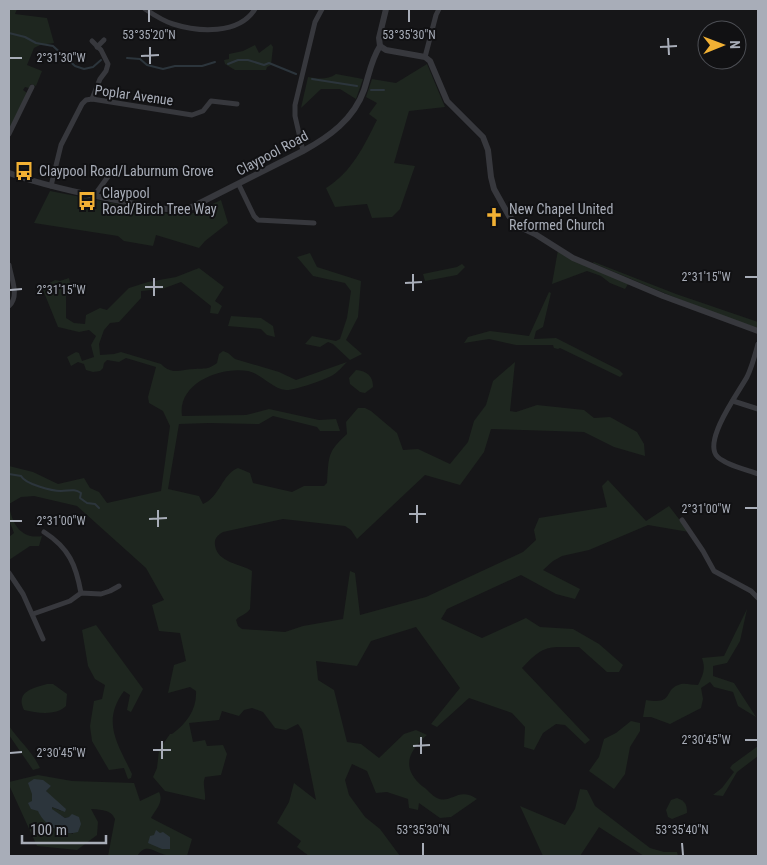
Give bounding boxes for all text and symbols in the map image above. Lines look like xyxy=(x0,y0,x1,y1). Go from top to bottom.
north arrow xyxy=(697,20,747,70)
text: 53°35'20"N xyxy=(122,28,176,42)
text: 53°35'30"N xyxy=(382,28,436,42)
text: N xyxy=(727,40,743,49)
text: 2°31'30"W xyxy=(36,51,86,65)
street label: Poplar Avenue xyxy=(94,82,175,109)
street label: Claypool Road xyxy=(233,127,311,179)
bus stop icon: Claypool Road/Laburnum Grove xyxy=(13,160,35,182)
place label: Claypool Road/Laburnum Grove xyxy=(39,163,214,179)
place label: Claypool Road/Birch Tree Way xyxy=(102,185,217,217)
bus stop icon: Claypool Road/Birch Tree Way xyxy=(76,190,98,212)
place label: New Chapel United Reformed Church xyxy=(509,201,613,233)
church icon: New Chapel United Reformed Church xyxy=(483,206,505,228)
text: 2°31'15"W xyxy=(681,270,731,284)
text: 2°31'15"W xyxy=(36,283,86,297)
text: 2°31'00"W xyxy=(681,502,731,516)
text: 2°31'00"W xyxy=(36,514,86,528)
text: 2°30'45"W xyxy=(681,733,731,747)
text: 2°30'45"W xyxy=(36,746,86,760)
scale bar xyxy=(22,812,106,844)
text: 100 m xyxy=(30,821,67,839)
text: 53°35'30"N xyxy=(396,823,450,837)
text: 53°35'40"N xyxy=(655,823,709,837)

